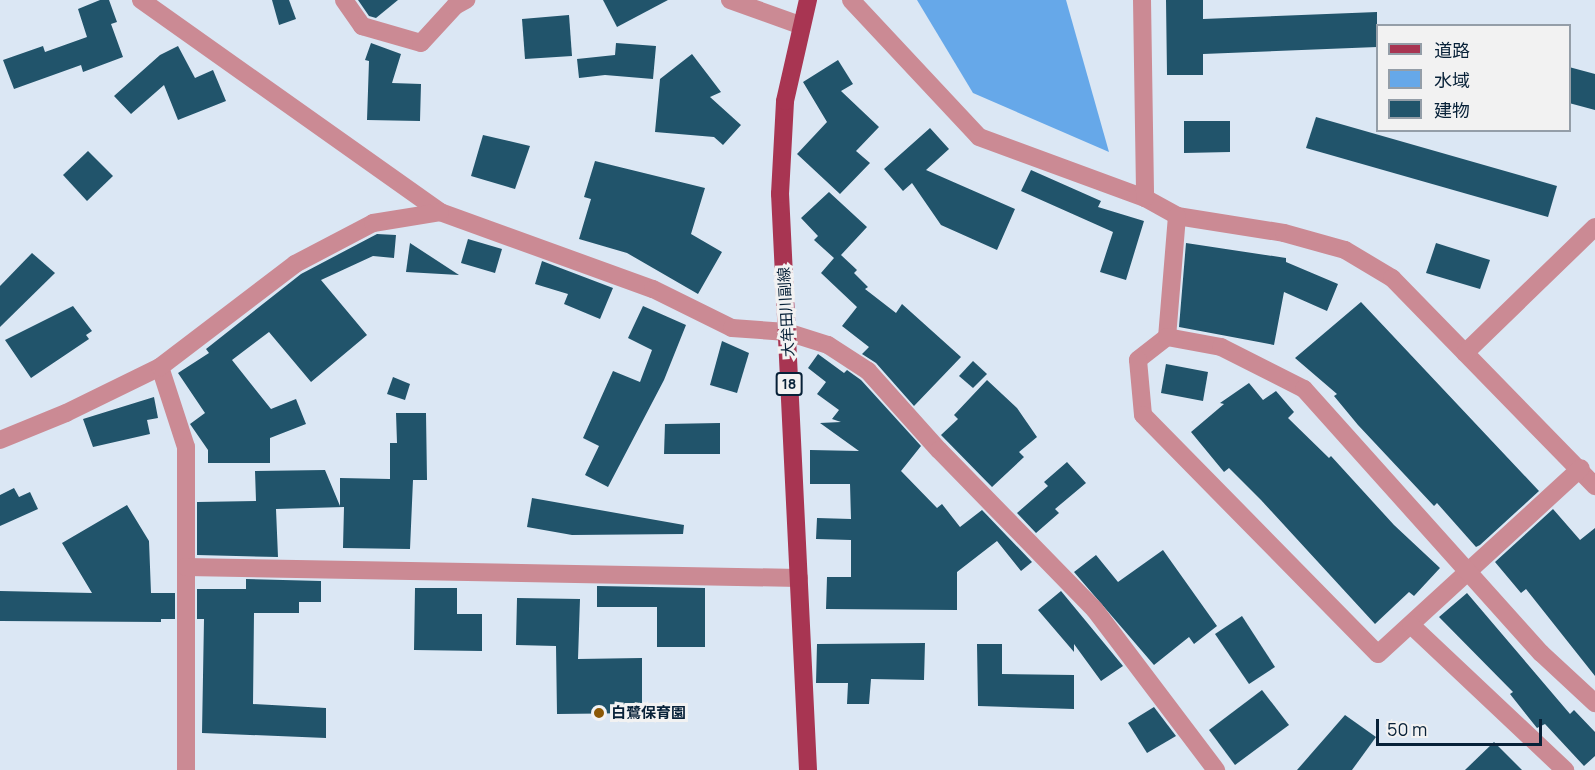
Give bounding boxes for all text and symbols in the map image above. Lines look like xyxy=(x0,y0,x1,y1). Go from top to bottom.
legend xyxy=(1376,24,1571,132)
text: 道路 xyxy=(1434,38,1470,62)
text: 水域 xyxy=(1434,68,1470,92)
text: 建物 xyxy=(1434,98,1470,122)
street label: 大牟田川副線 xyxy=(775,267,797,357)
road number: 18 xyxy=(776,373,802,395)
place label: 白鷺保育園 xyxy=(611,704,686,722)
marker: 白鷺保育園 xyxy=(592,706,606,720)
scale bar xyxy=(1379,707,1546,745)
text: 50 m xyxy=(1387,717,1427,741)

